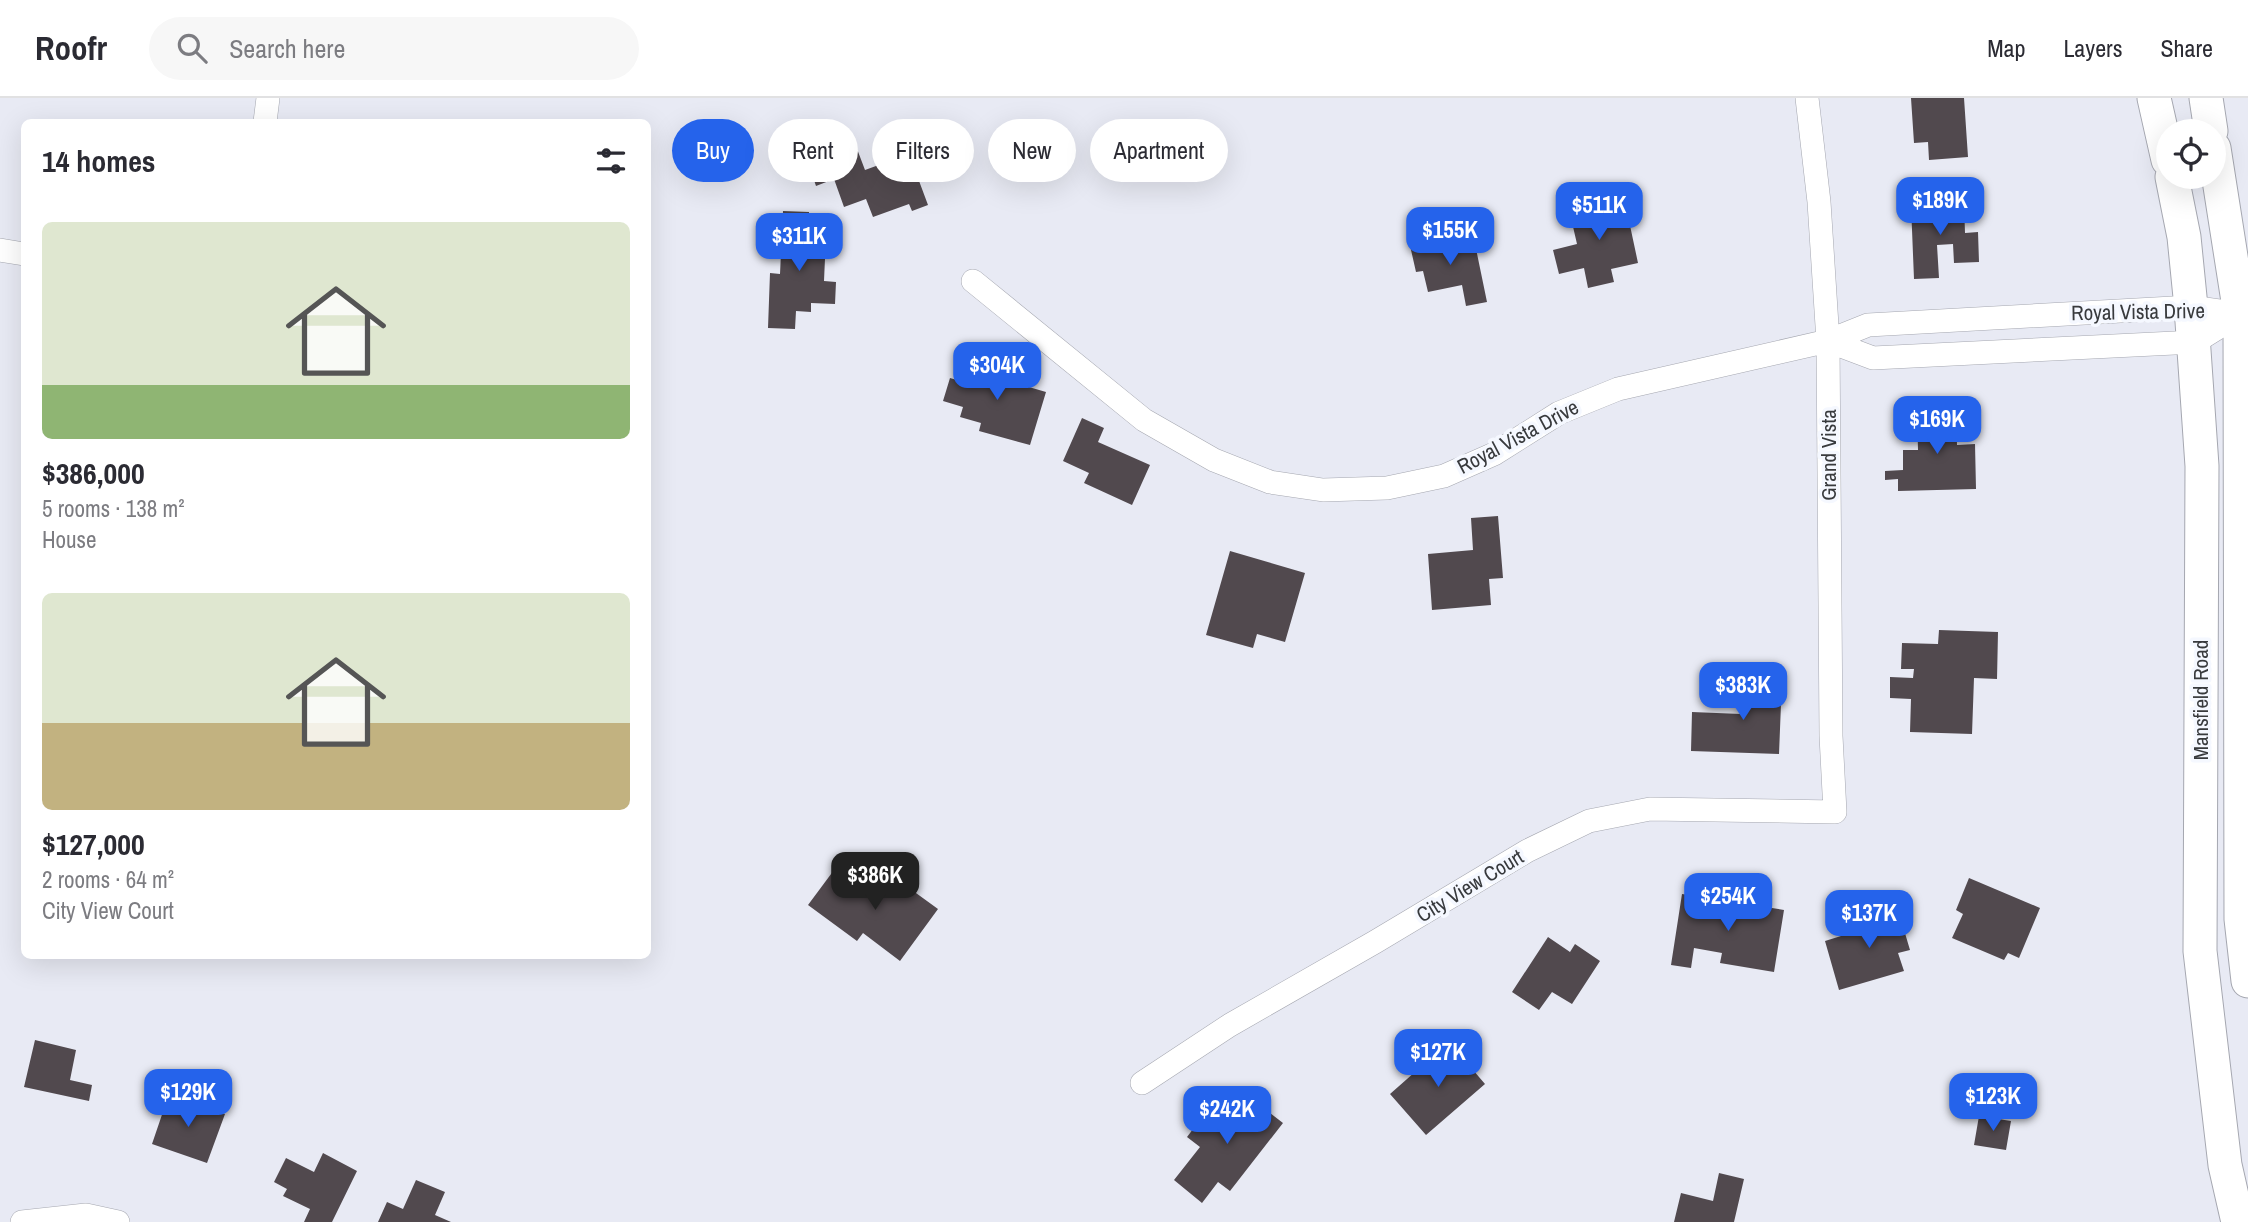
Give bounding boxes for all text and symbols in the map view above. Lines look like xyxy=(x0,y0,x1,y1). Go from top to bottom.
search box xyxy=(149,17,639,80)
text: Roofr xyxy=(35,26,107,70)
icon: search xyxy=(173,29,211,67)
text: Search here xyxy=(229,31,345,66)
text: Map xyxy=(1987,32,2025,64)
text: Layers xyxy=(2063,32,2122,64)
text: Share xyxy=(2160,32,2213,64)
chip: Buy xyxy=(672,119,754,182)
chip: Rent xyxy=(768,119,858,182)
chip: Filters xyxy=(872,119,974,182)
chip: New xyxy=(988,119,1076,182)
chip: Apartment xyxy=(1090,119,1228,182)
map controls xyxy=(2156,119,2226,189)
button: locate xyxy=(2156,119,2226,189)
text: 14 homes xyxy=(42,141,156,181)
icon: filters xyxy=(592,142,630,180)
pin: $189K xyxy=(1891,178,1989,237)
pin: $511K xyxy=(1550,183,1648,242)
text: $189K xyxy=(1912,184,1968,215)
text: $511K xyxy=(1572,189,1626,220)
pin: $155K xyxy=(1401,208,1499,267)
pin: $311K xyxy=(750,214,848,273)
text: $155K xyxy=(1422,214,1478,245)
text: $311K xyxy=(772,220,826,251)
icon: home xyxy=(273,268,399,394)
street label: Royal Vista Drive xyxy=(2071,296,2205,327)
pin: $304K xyxy=(948,342,1046,402)
text: $304K xyxy=(969,349,1025,380)
street label: Royal Vista Drive xyxy=(1452,392,1584,481)
pin: $169K xyxy=(1888,396,1986,456)
text: $169K xyxy=(1909,403,1965,434)
street label: Grand Vista xyxy=(1814,409,1843,501)
text: $386,000 xyxy=(42,453,145,493)
text: 5 rooms · 138 m² xyxy=(42,493,185,524)
text: House xyxy=(42,524,97,555)
icon: home xyxy=(273,639,399,765)
street label: Mansfield Road xyxy=(2186,640,2215,760)
pin: $383K xyxy=(1694,662,1792,722)
text: $383K xyxy=(1715,669,1771,700)
text: $127,000 xyxy=(42,824,145,864)
street label: City View Court xyxy=(1411,842,1529,929)
pin: $386K xyxy=(826,852,924,912)
text: $386K xyxy=(847,859,903,890)
text: 2 rooms · 64 m² xyxy=(42,864,174,895)
pin: $254K xyxy=(1679,874,1777,933)
text: $254K xyxy=(1700,880,1756,911)
pin: $137K xyxy=(1820,890,1918,950)
text: City View Court xyxy=(42,895,174,926)
text: $137K xyxy=(1841,897,1897,928)
pin: $127K xyxy=(1389,1030,1487,1089)
text: $127K xyxy=(1410,1036,1466,1067)
pin: $129K xyxy=(139,1070,237,1129)
pin: $123K xyxy=(1944,1074,2042,1133)
text: $129K xyxy=(160,1076,216,1107)
text: $123K xyxy=(1965,1080,2021,1111)
pin: $242K xyxy=(1178,1086,1276,1146)
text: $242K xyxy=(1199,1093,1255,1124)

